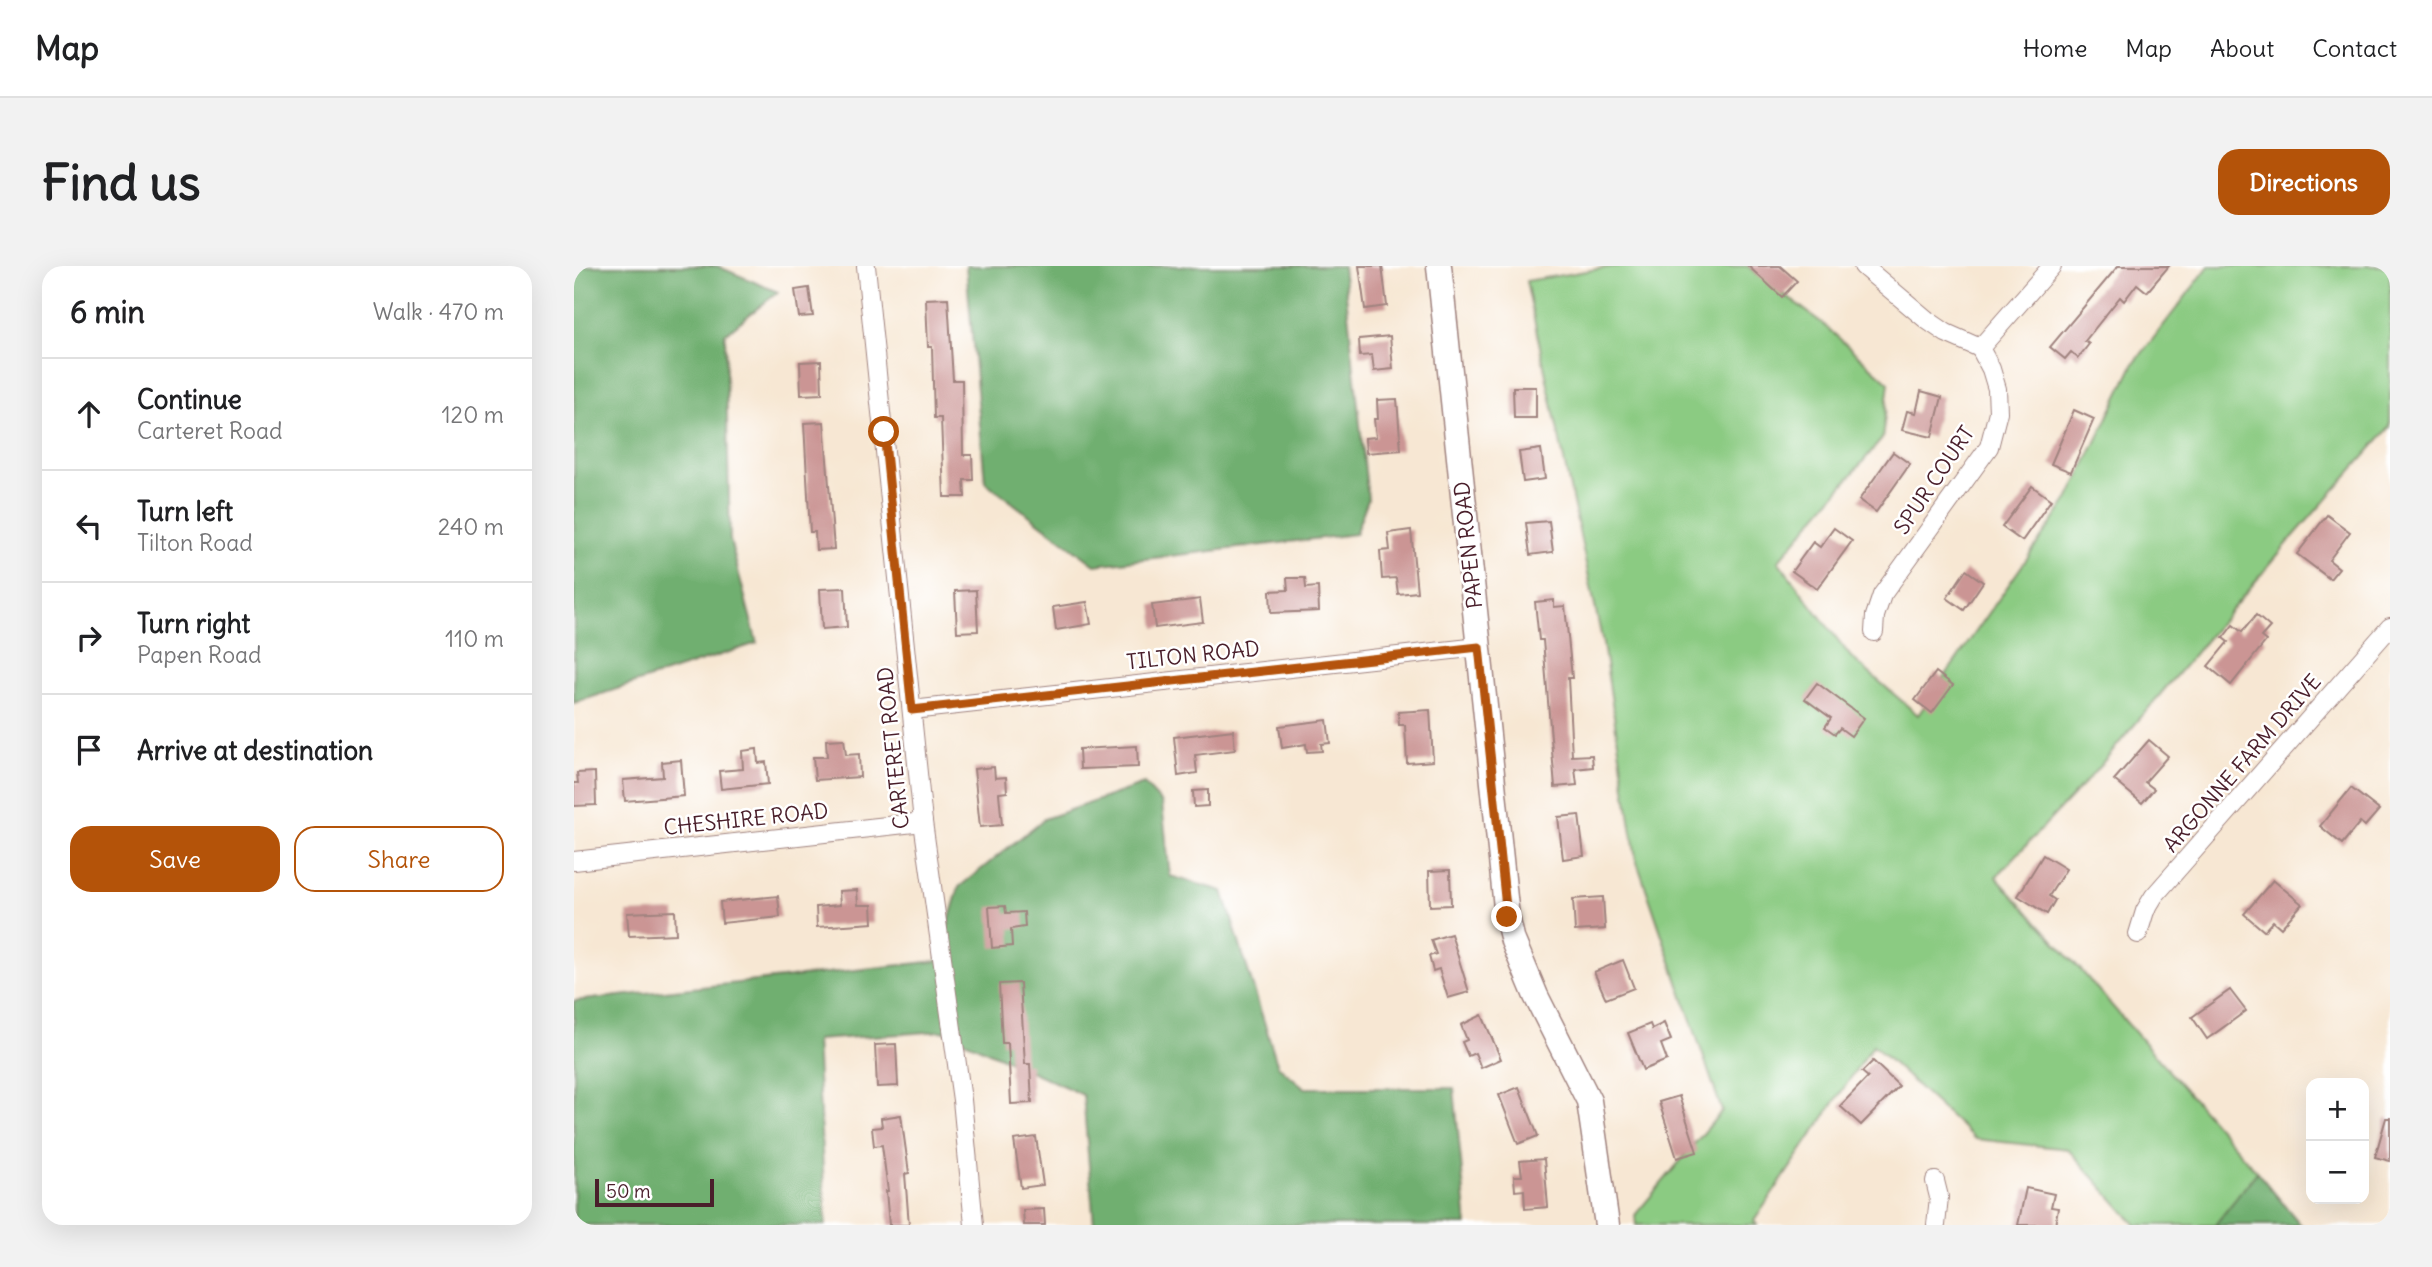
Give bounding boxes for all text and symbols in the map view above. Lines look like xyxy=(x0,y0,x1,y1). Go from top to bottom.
text: Map xyxy=(35,27,99,69)
text: Home xyxy=(2023,33,2087,63)
text: Map xyxy=(2125,33,2172,63)
text: About xyxy=(2210,33,2274,63)
text: Contact xyxy=(2312,33,2397,63)
button: Directions xyxy=(2218,149,2390,215)
text: Find us xyxy=(42,152,200,213)
text: 6 min xyxy=(70,293,145,331)
text: Walk · 470 m xyxy=(373,297,504,326)
text: Continue xyxy=(137,383,242,416)
icon: ahead xyxy=(70,395,108,433)
text: 120 m xyxy=(441,400,504,429)
text: Carteret Road xyxy=(137,416,283,445)
route start xyxy=(868,416,899,447)
street label: SPUR COURT xyxy=(1888,421,1980,539)
street label: PAPEN ROAD xyxy=(1448,480,1488,610)
text: Turn left xyxy=(137,495,233,528)
icon: left xyxy=(70,507,108,545)
text: 240 m xyxy=(438,512,504,541)
text: Tilton Road xyxy=(137,528,253,557)
text: Turn right xyxy=(137,607,250,640)
icon: right xyxy=(70,619,108,657)
text: 110 m xyxy=(445,624,504,653)
street label: TILTON ROAD xyxy=(1125,635,1261,675)
text: Papen Road xyxy=(137,640,262,669)
street label: CARTERET ROAD xyxy=(871,665,915,831)
street label: ARGONNE FARM DRIVE xyxy=(2157,668,2327,858)
icon: arrive xyxy=(70,731,108,769)
text: Arrive at destination xyxy=(137,734,373,767)
street label: CHESHIRE ROAD xyxy=(662,797,830,841)
button: Save xyxy=(70,826,280,892)
button: Share xyxy=(294,826,504,892)
route end xyxy=(1491,901,1522,932)
map controls xyxy=(2306,1078,2369,1204)
button: + xyxy=(2306,1078,2369,1141)
button: − xyxy=(2306,1141,2369,1204)
scale bar xyxy=(595,1176,714,1208)
text: 50 m xyxy=(606,1179,651,1203)

